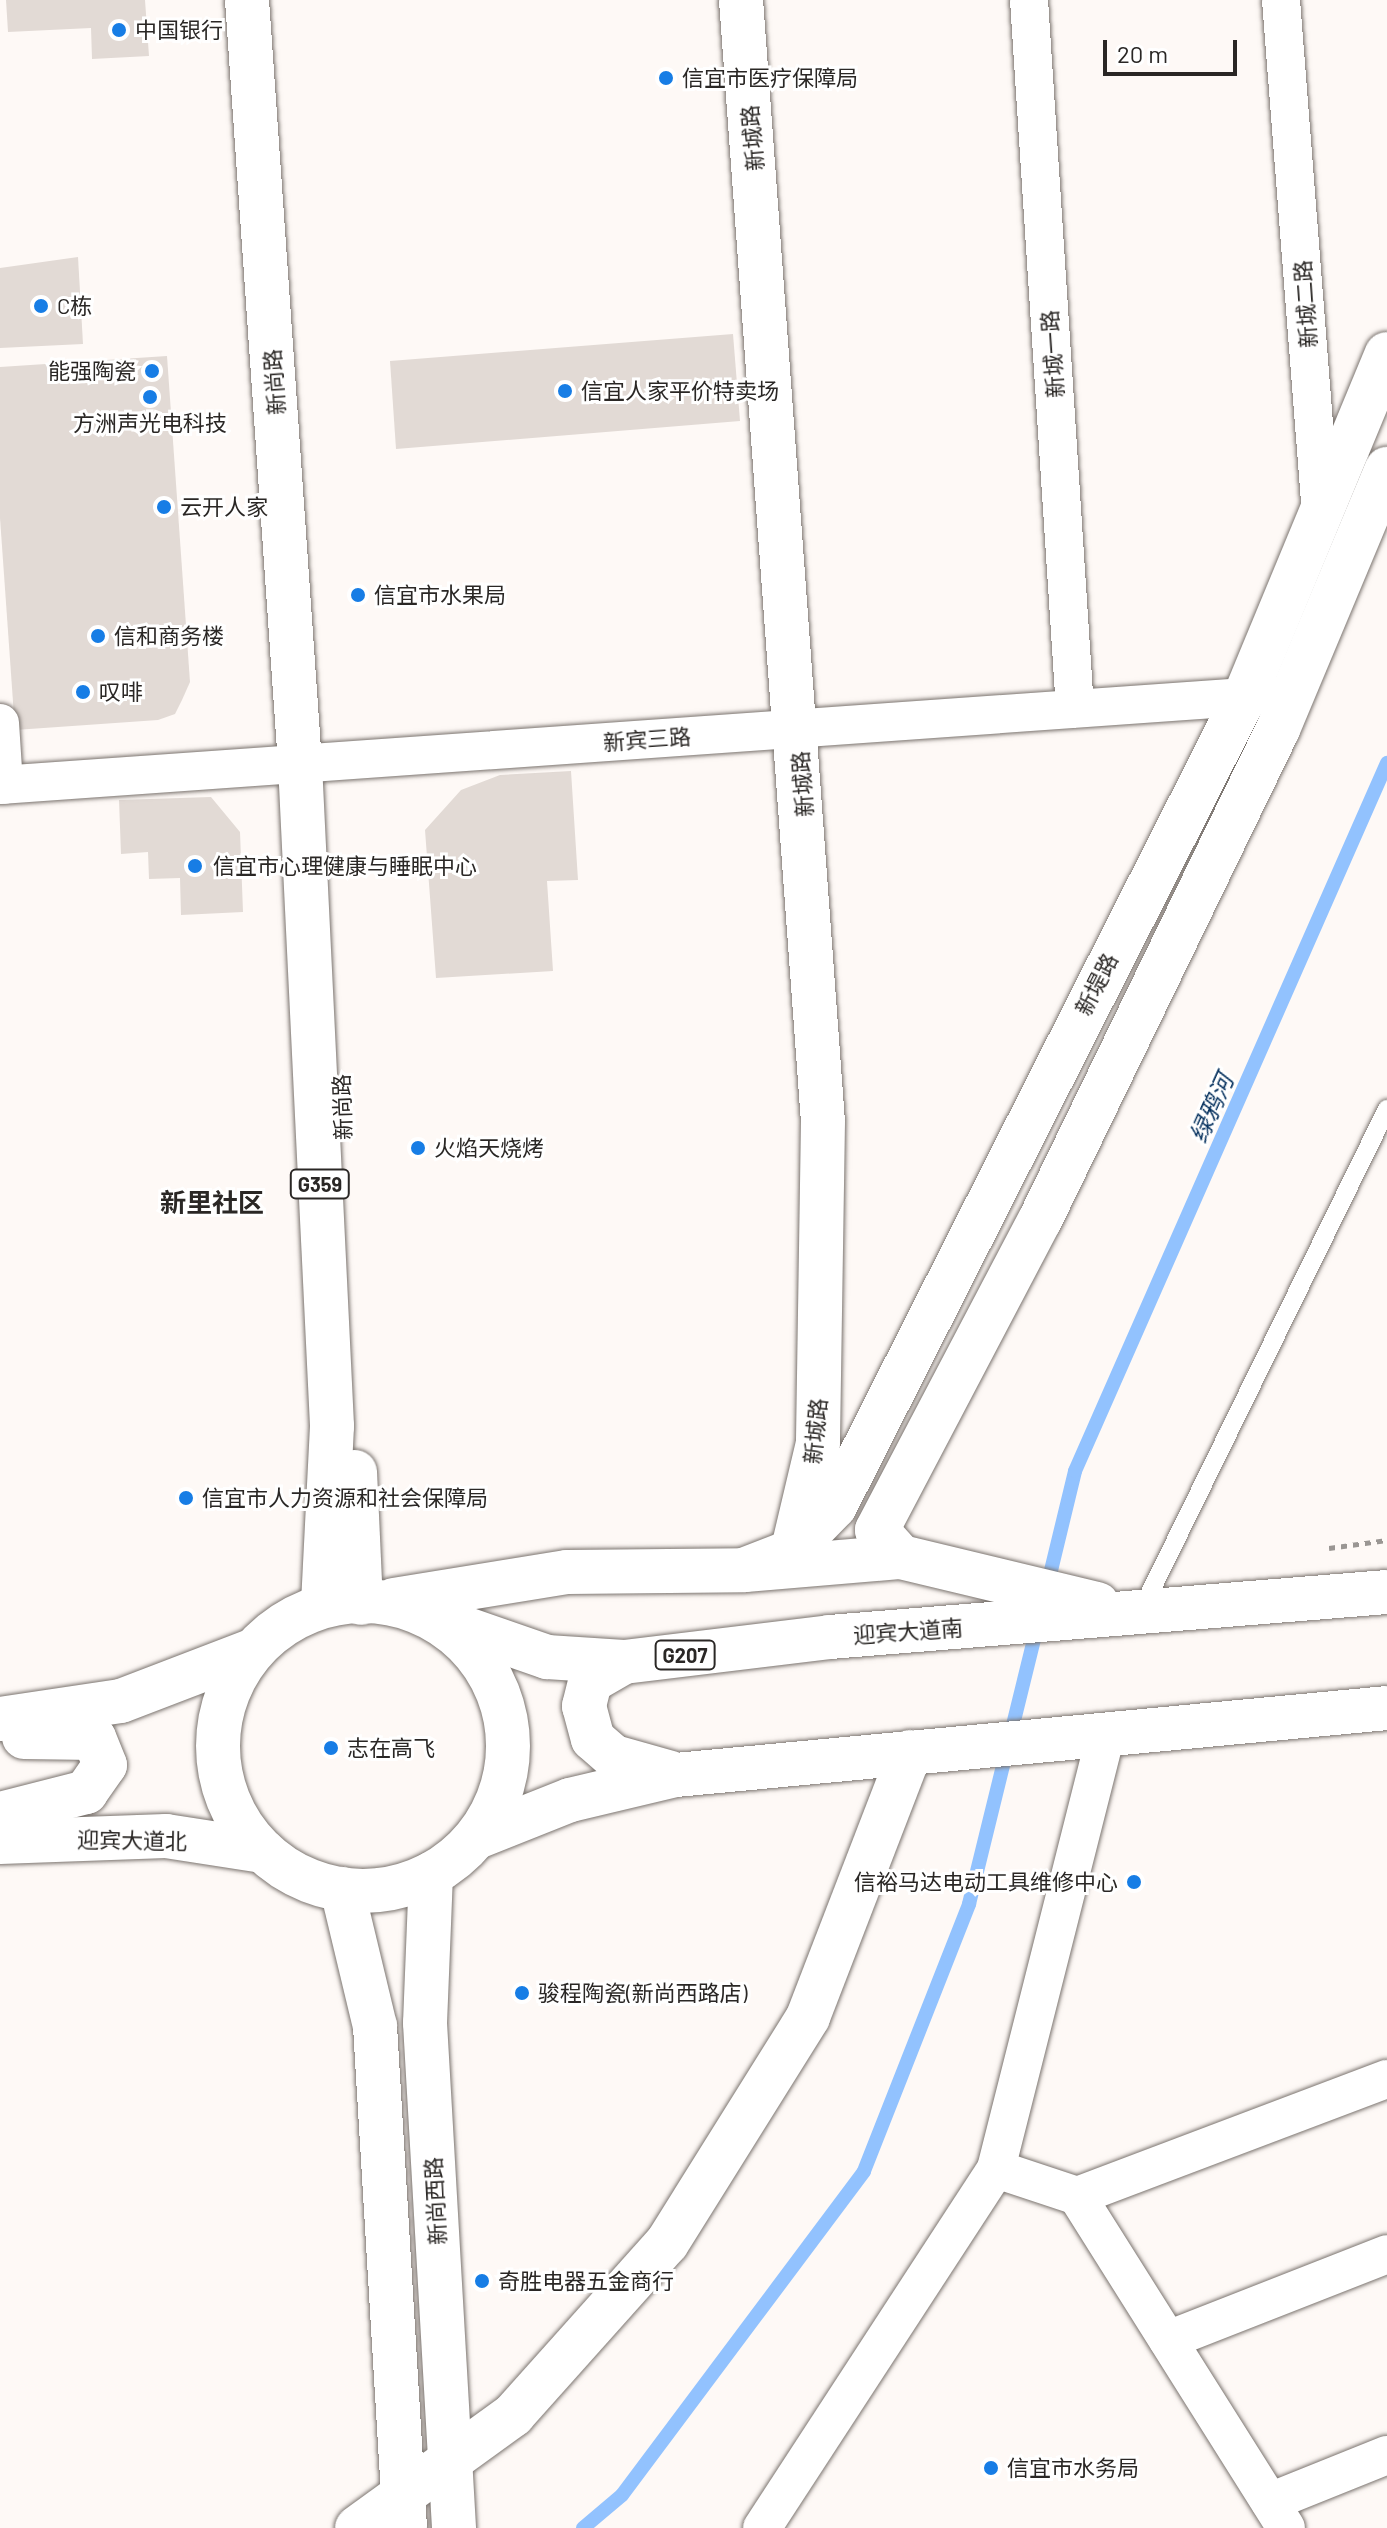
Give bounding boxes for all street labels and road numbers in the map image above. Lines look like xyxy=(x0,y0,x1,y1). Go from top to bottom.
street label: 新城路 xyxy=(736,104,768,172)
street label: 新城二路 xyxy=(1289,259,1321,349)
street label: 新城一路 xyxy=(1036,309,1068,399)
street label: 新尚路 xyxy=(259,348,289,416)
street label: 新宾三路 xyxy=(602,723,692,755)
street label: 新城路 xyxy=(787,750,817,818)
street label: 新堤路 xyxy=(1069,949,1123,1019)
street label: 新尚路 xyxy=(328,1074,356,1140)
road number: G359 xyxy=(288,1168,352,1200)
street label: 新城路 xyxy=(798,1397,832,1465)
street label: 迎宾大道南 xyxy=(852,1614,964,1648)
road number: G207 xyxy=(653,1639,717,1671)
street label: 迎宾大道北 xyxy=(77,1826,187,1854)
street label: 新尚西路 xyxy=(420,2156,450,2246)

